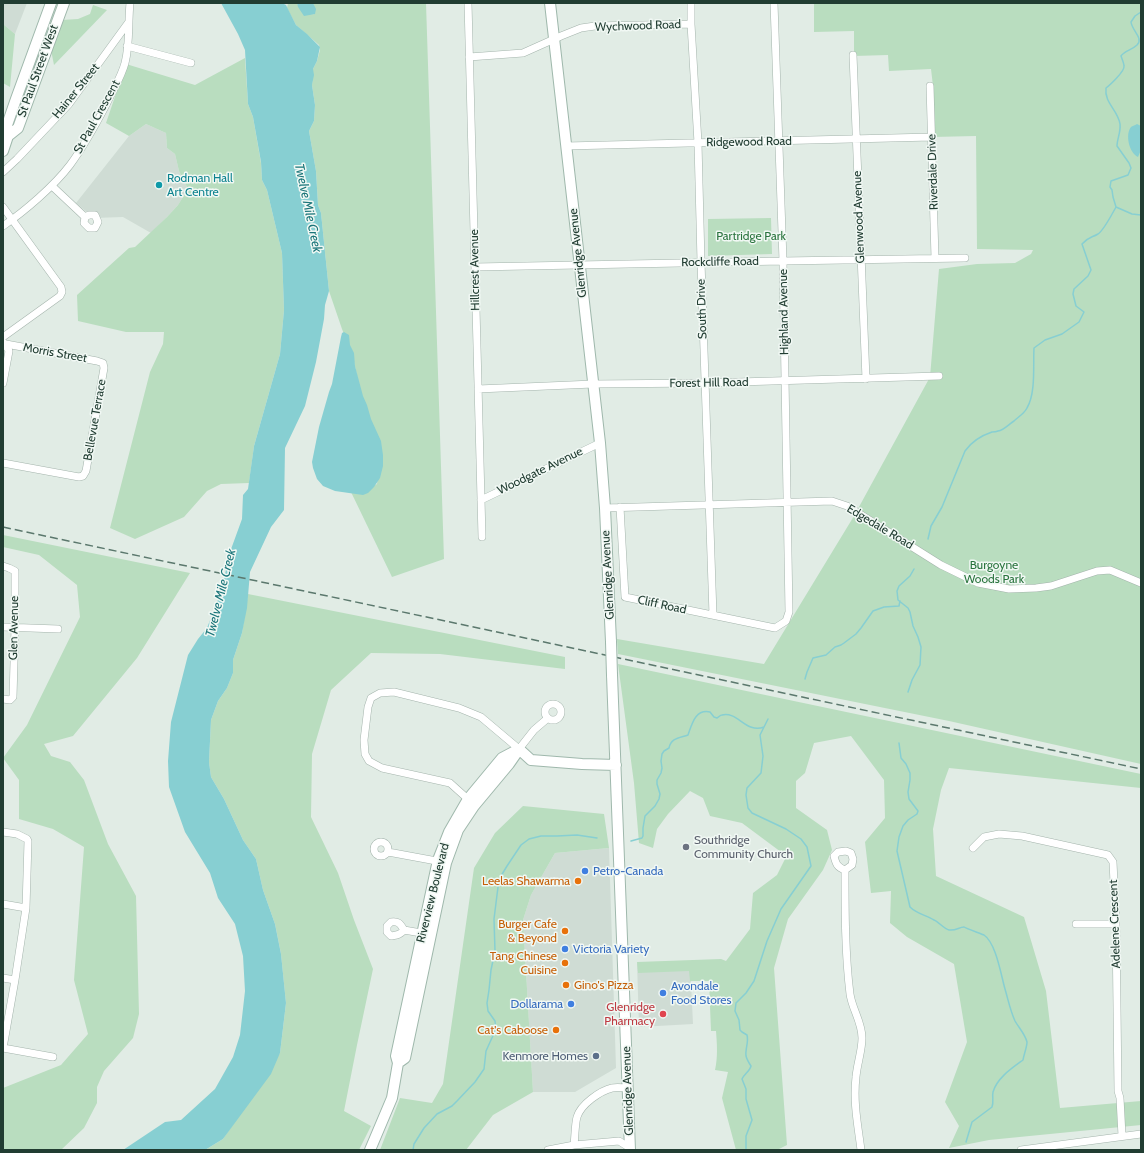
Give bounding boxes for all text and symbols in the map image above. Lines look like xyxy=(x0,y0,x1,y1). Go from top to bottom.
street label: Wychwood Road xyxy=(595,17,681,35)
street label: St Paul Street West xyxy=(15,23,61,119)
street label: Hainer Street xyxy=(49,60,103,122)
street label: St Paul Crescent xyxy=(71,78,123,156)
street label: Ridgewood Road xyxy=(706,134,792,150)
street label: Riverdale Drive xyxy=(924,134,942,210)
water label: Twelve Mile Creek xyxy=(291,162,325,254)
street label: Glenwood Avenue xyxy=(850,170,868,264)
place label: Rodman Hall Art Centre xyxy=(167,171,233,199)
marker: Rodman Hall Art Centre xyxy=(154,180,164,190)
street label: Glenridge Avenue xyxy=(566,208,590,298)
street label: Hillcrest Avenue xyxy=(467,229,483,311)
park label: Partridge Park xyxy=(716,229,786,243)
street label: Rockcliffe Road xyxy=(681,254,759,270)
street label: Highland Avenue xyxy=(776,269,792,355)
street label: South Drive xyxy=(694,279,710,339)
street label: Morris Street xyxy=(22,340,88,366)
street label: Forest Hill Road xyxy=(669,375,749,391)
street label: Bellevue Terrace xyxy=(81,378,109,462)
street label: Woodgate Avenue xyxy=(495,444,585,498)
street label: Edgedale Road xyxy=(844,501,916,553)
street label: Glenridge Avenue xyxy=(598,530,618,620)
water label: Twelve Mile Creek xyxy=(203,547,239,639)
park label: Burgoyne Woods Park xyxy=(964,558,1024,586)
street label: Cliff Road xyxy=(636,593,688,617)
street label: Glen Avenue xyxy=(6,596,22,660)
place label: Southridge Community Church xyxy=(694,833,793,861)
street label: Riverview Boulevard xyxy=(414,842,452,944)
marker: Southridge Community Church xyxy=(681,842,691,852)
place label: Petro-Canada xyxy=(593,864,663,878)
marker: Petro-Canada xyxy=(580,866,590,876)
place label: Leelas Shawarma xyxy=(482,874,570,888)
marker: Leelas Shawarma xyxy=(573,876,583,886)
street label: Adelene Crescent xyxy=(1106,879,1124,969)
place label: Burger Cafe & Beyond xyxy=(498,917,557,945)
marker: Burger Cafe & Beyond xyxy=(560,926,570,936)
place label: Victoria Variety xyxy=(573,942,649,956)
marker: Victoria Variety xyxy=(560,944,570,954)
place label: Tang Chinese Cuisine xyxy=(490,949,557,977)
marker: Tang Chinese Cuisine xyxy=(560,958,570,968)
place label: Gino's Pizza xyxy=(574,978,634,992)
place label: Avondale Food Stores xyxy=(671,979,731,1007)
marker: Gino's Pizza xyxy=(561,980,571,990)
marker: Avondale Food Stores xyxy=(658,988,668,998)
place label: Dollarama xyxy=(511,997,563,1011)
marker: Dollarama xyxy=(566,999,576,1009)
place label: Glenridge Pharmacy xyxy=(604,1000,655,1028)
marker: Glenridge Pharmacy xyxy=(658,1009,668,1019)
place label: Cat's Caboose xyxy=(477,1023,548,1037)
marker: Cat's Caboose xyxy=(551,1025,561,1035)
street label: Glenridge Avenue xyxy=(619,1046,637,1136)
place label: Kenmore Homes xyxy=(503,1049,588,1063)
marker: Kenmore Homes xyxy=(591,1051,601,1061)

